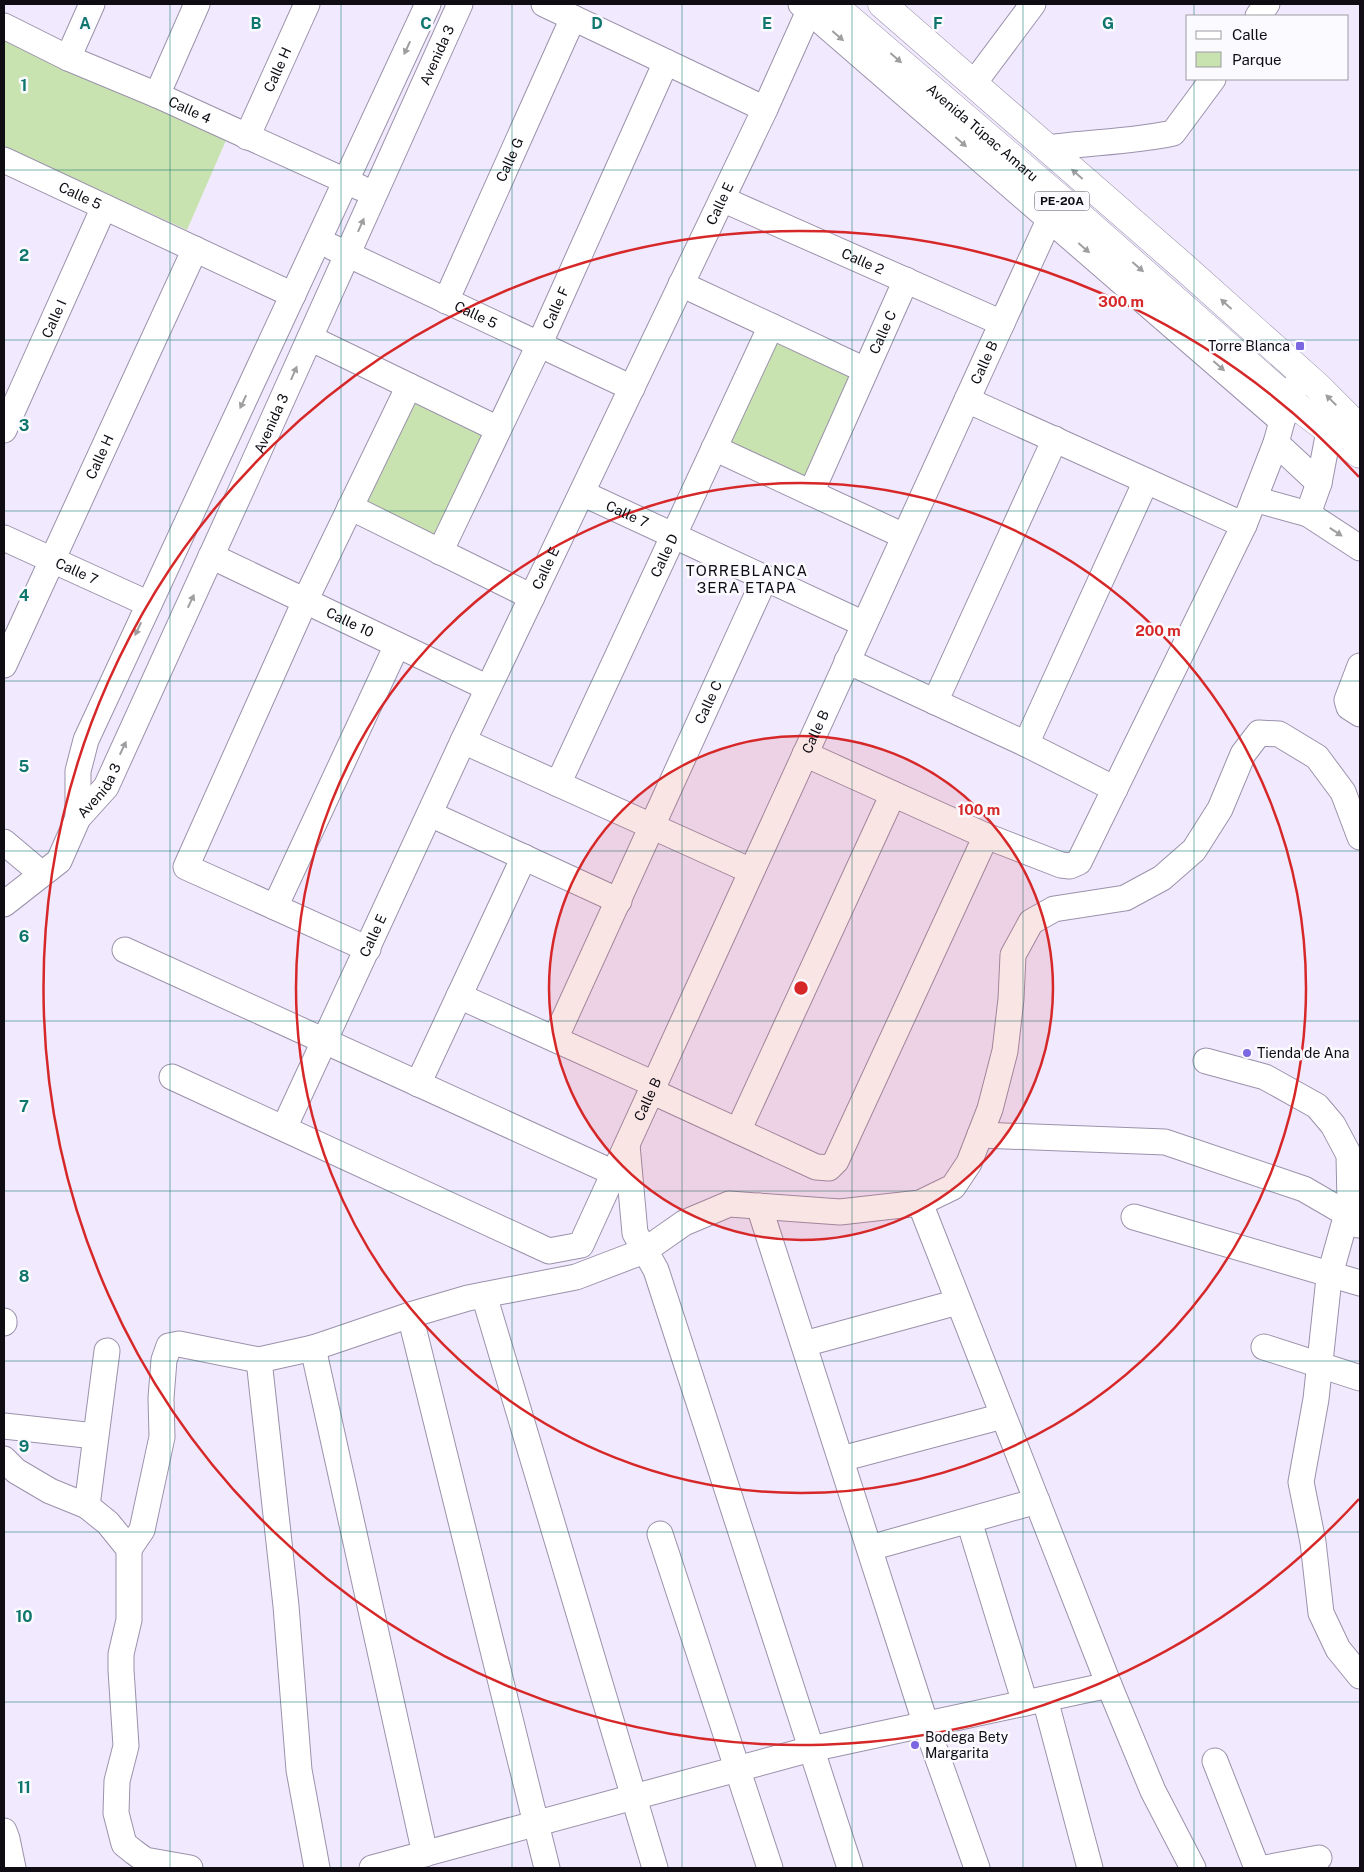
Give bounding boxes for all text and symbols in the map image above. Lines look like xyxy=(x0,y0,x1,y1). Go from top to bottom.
text: A xyxy=(79,14,91,33)
text: B xyxy=(251,14,262,33)
text: C xyxy=(420,14,432,33)
text: D xyxy=(591,14,603,33)
text: E xyxy=(762,14,772,33)
text: F xyxy=(933,14,943,33)
text: G xyxy=(1102,14,1114,33)
legend xyxy=(1186,15,1349,80)
street label: Avenida 3 xyxy=(417,22,458,87)
text: Calle xyxy=(1232,26,1268,43)
one-way arrow xyxy=(831,30,844,41)
one-way arrow xyxy=(403,41,411,55)
street label: Calle H xyxy=(260,45,294,94)
text: Parque xyxy=(1232,51,1282,68)
one-way arrow xyxy=(889,52,901,64)
text: 1 xyxy=(21,76,27,95)
street label: Avenida Túpac Amaru xyxy=(924,81,1041,185)
street label: Calle 4 xyxy=(166,93,214,127)
street label: Calle G xyxy=(493,135,526,184)
one-way arrow xyxy=(954,136,967,147)
one-way arrow xyxy=(1072,168,1084,180)
street label: Calle 5 xyxy=(56,179,104,212)
street label: Calle E xyxy=(703,180,737,227)
road number: PE-20A xyxy=(1034,192,1090,210)
one-way arrow xyxy=(357,218,365,232)
one-way arrow xyxy=(1077,242,1089,254)
street label: Calle 2 xyxy=(839,245,887,278)
text: 2 xyxy=(19,246,29,265)
one-way arrow xyxy=(1132,261,1144,273)
street label: Calle F xyxy=(539,284,572,332)
text: 300 m xyxy=(1098,293,1144,310)
street label: Calle I xyxy=(38,297,69,340)
street label: Calle 5 xyxy=(452,298,500,332)
one-way arrow xyxy=(1220,298,1232,310)
street label: Calle C xyxy=(866,308,899,357)
street label: Calle B xyxy=(967,338,1001,387)
place label: Torre Blanca xyxy=(1208,338,1290,354)
marker: Torre Blanca xyxy=(1294,340,1306,352)
one-way arrow xyxy=(1213,360,1225,372)
one-way arrow xyxy=(290,366,298,380)
street label: Avenida 3 xyxy=(251,391,292,456)
one-way arrow xyxy=(1325,394,1337,406)
one-way arrow xyxy=(239,395,247,409)
text: 3 xyxy=(19,416,29,435)
street label: Calle H xyxy=(82,432,117,482)
street label: Calle 7 xyxy=(604,497,651,531)
one-way arrow xyxy=(1329,527,1343,537)
street label: Calle D xyxy=(647,531,681,580)
street label: Calle E xyxy=(529,544,563,592)
street label: Calle 7 xyxy=(53,555,101,588)
district label: TORREBLANCA 3ERA ETAPA xyxy=(686,562,808,596)
text: 4 xyxy=(19,586,30,605)
one-way arrow xyxy=(187,594,195,608)
street label: Calle 10 xyxy=(324,604,376,640)
one-way arrow xyxy=(134,622,142,636)
text: 200 m xyxy=(1135,622,1181,639)
street label: Calle C xyxy=(692,678,725,727)
street label: Calle B xyxy=(799,708,832,756)
one-way arrow xyxy=(120,741,128,755)
text: 5 xyxy=(19,757,30,776)
street label: Avenida 3 xyxy=(74,760,124,821)
text: 100 m xyxy=(958,801,1000,818)
street label: Calle E xyxy=(356,912,390,959)
text: 6 xyxy=(19,927,29,946)
centre of rings xyxy=(792,979,810,997)
place label: Tienda de Ana xyxy=(1257,1045,1349,1061)
marker: Tienda de Ana xyxy=(1241,1047,1253,1059)
street label: Calle B xyxy=(631,1075,664,1123)
text: 7 xyxy=(19,1097,29,1116)
text: 8 xyxy=(19,1267,30,1286)
text: 9 xyxy=(19,1437,29,1456)
text: 10 xyxy=(15,1607,33,1626)
place label: Bodega Bety Margarita xyxy=(925,1729,1009,1761)
marker: Bodega Bety Margarita xyxy=(909,1739,921,1751)
text: 11 xyxy=(17,1778,31,1797)

